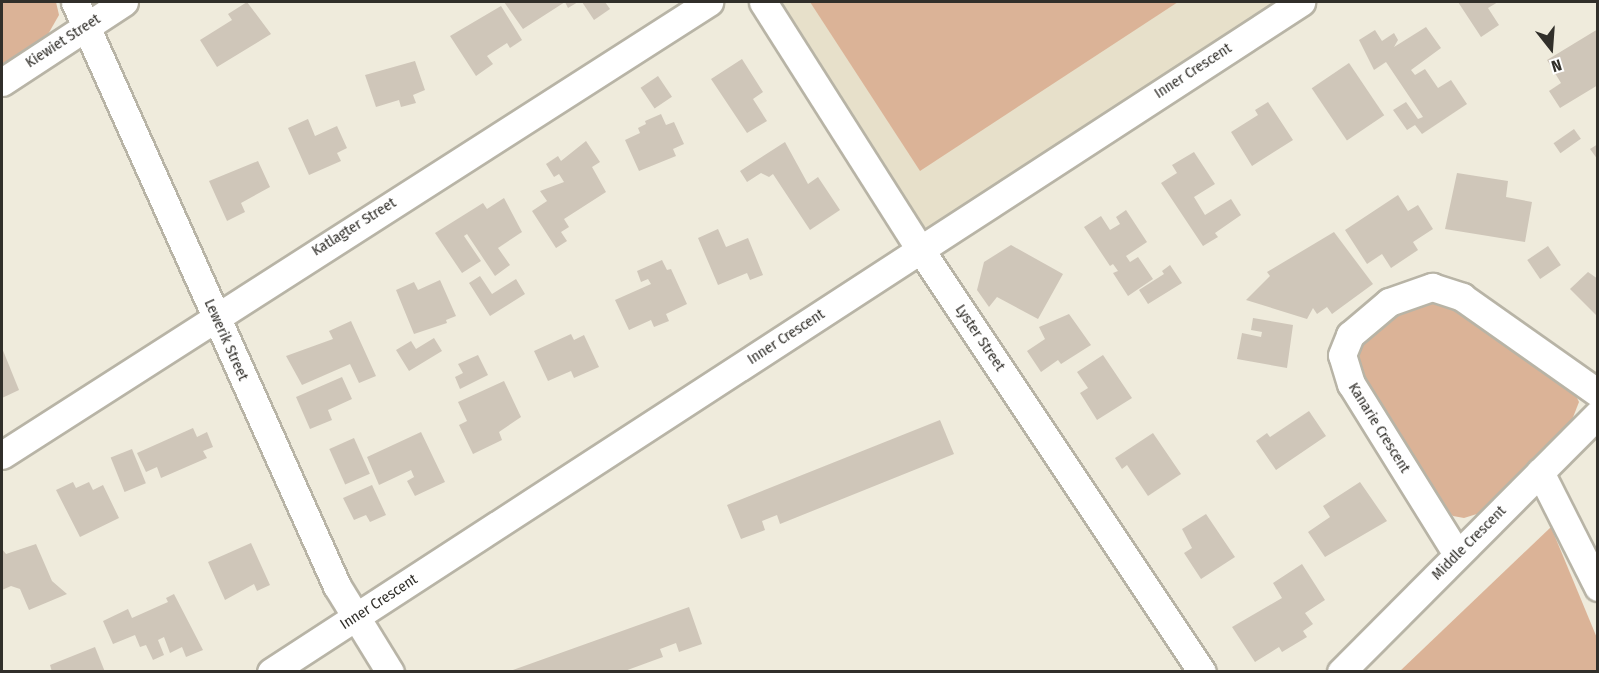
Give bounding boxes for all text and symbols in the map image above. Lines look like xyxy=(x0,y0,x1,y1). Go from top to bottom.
street label: Kiewiet Street xyxy=(22,10,104,72)
north arrow xyxy=(1521,18,1581,78)
street label: Inner Crescent xyxy=(1151,39,1235,103)
text: N xyxy=(1549,55,1564,76)
street label: Katlagter Street xyxy=(309,194,399,260)
street label: Lewerik Street xyxy=(200,296,252,384)
street label: Lyster Street xyxy=(951,301,1009,375)
street label: Inner Crescent xyxy=(744,305,828,369)
street label: Kanarie Crescent xyxy=(1344,380,1414,476)
street label: Middle Crescent xyxy=(1428,502,1510,584)
street label: Inner Crescent xyxy=(337,570,421,634)

